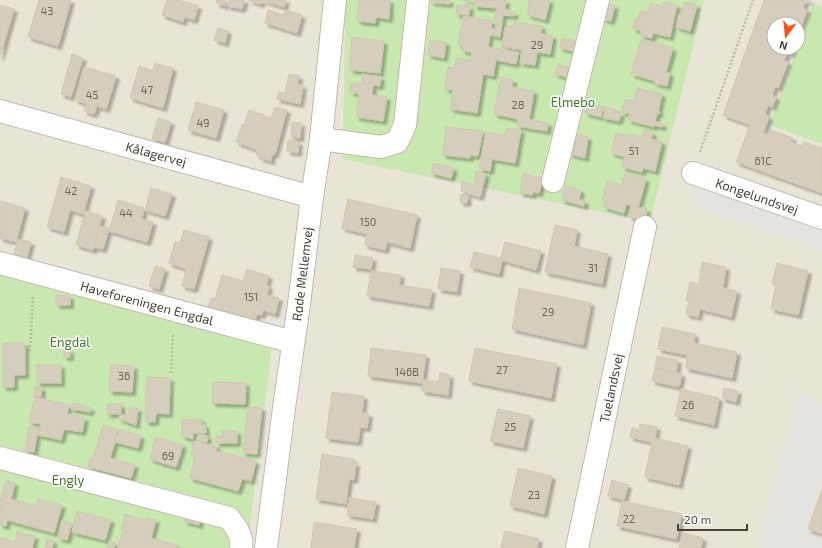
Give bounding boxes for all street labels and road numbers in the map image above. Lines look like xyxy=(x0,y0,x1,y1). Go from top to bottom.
street label: Kålagervej xyxy=(124,138,188,170)
street label: Kongelundsvej xyxy=(713,174,801,218)
street label: Røde Mellemvej xyxy=(288,226,316,322)
street label: Haveforeningen Engdal xyxy=(79,278,216,329)
street label: Tuelandsvej xyxy=(596,352,626,424)

